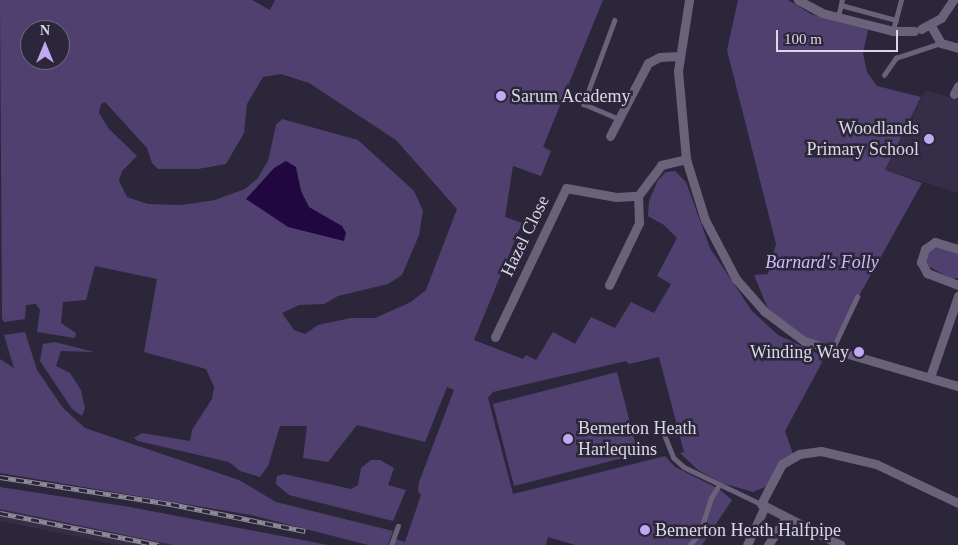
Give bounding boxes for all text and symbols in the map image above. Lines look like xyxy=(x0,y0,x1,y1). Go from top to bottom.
north arrow xyxy=(20,20,70,70)
scale bar xyxy=(778,20,900,52)
text: N xyxy=(40,23,50,38)
text: 100 m xyxy=(784,31,822,47)
place label: Sarum Academy xyxy=(511,85,631,107)
marker: Sarum Academy xyxy=(495,90,507,102)
place label: Woodlands Primary School xyxy=(807,118,919,160)
marker: Woodlands Primary School xyxy=(923,133,935,145)
street label: Hazel Close xyxy=(496,192,554,280)
park label: Barnard's Folly xyxy=(765,251,879,273)
place label: Winding Way xyxy=(750,341,849,363)
marker: Winding Way xyxy=(853,346,865,358)
place label: Bemerton Heath Harlequins xyxy=(578,418,696,460)
marker: Bemerton Heath Harlequins xyxy=(562,433,574,445)
place label: Bemerton Heath Halfpipe xyxy=(655,519,841,541)
marker: Bemerton Heath Halfpipe xyxy=(639,524,651,536)

